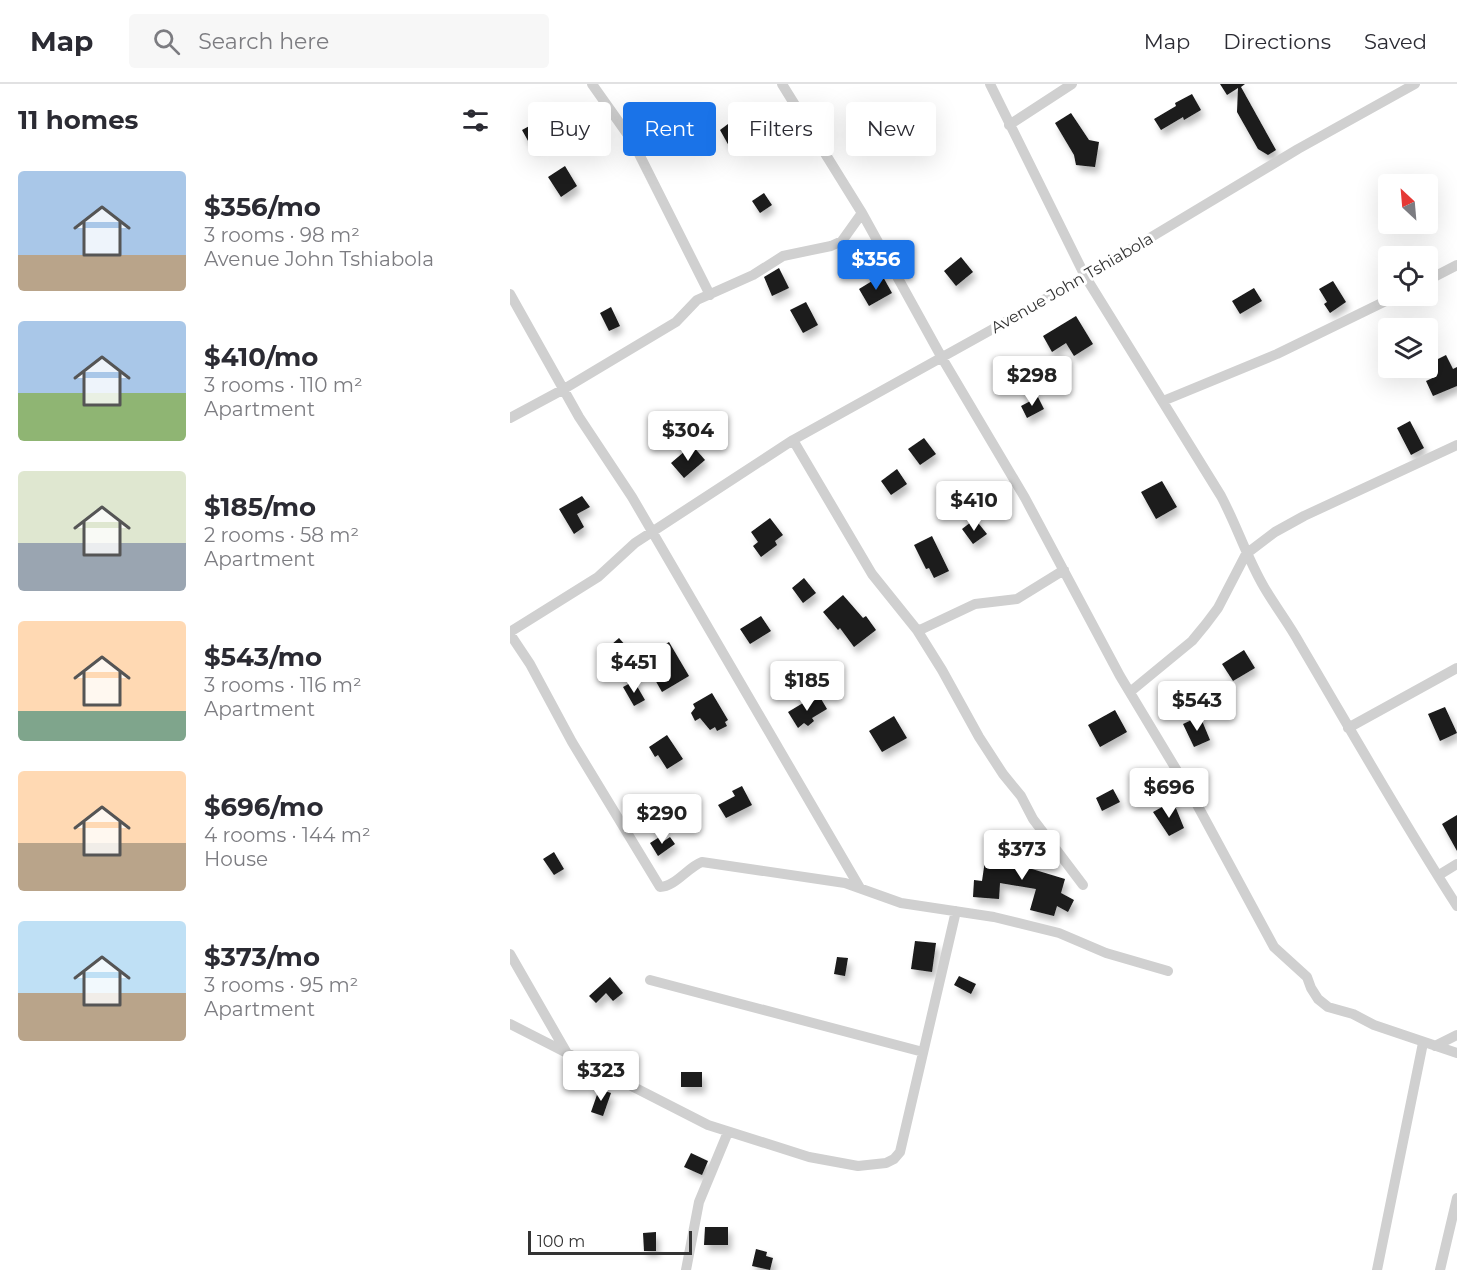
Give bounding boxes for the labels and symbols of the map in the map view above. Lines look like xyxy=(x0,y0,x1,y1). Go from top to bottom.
north arrow xyxy=(1378,174,1438,234)
street label: Avenue John Tshiabola xyxy=(988,229,1156,337)
pin: $356 xyxy=(840,240,912,291)
pin: $298 xyxy=(996,356,1068,407)
pin: $304 xyxy=(652,411,724,462)
pin: $410 xyxy=(938,481,1010,532)
pin: $451 xyxy=(598,643,670,694)
pin: $185 xyxy=(771,661,843,712)
pin: $543 xyxy=(1161,681,1233,732)
pin: $696 xyxy=(1133,768,1205,819)
pin: $290 xyxy=(626,794,698,845)
pin: $373 xyxy=(986,830,1058,881)
pin: $323 xyxy=(565,1051,637,1102)
scale bar xyxy=(528,1228,692,1256)

